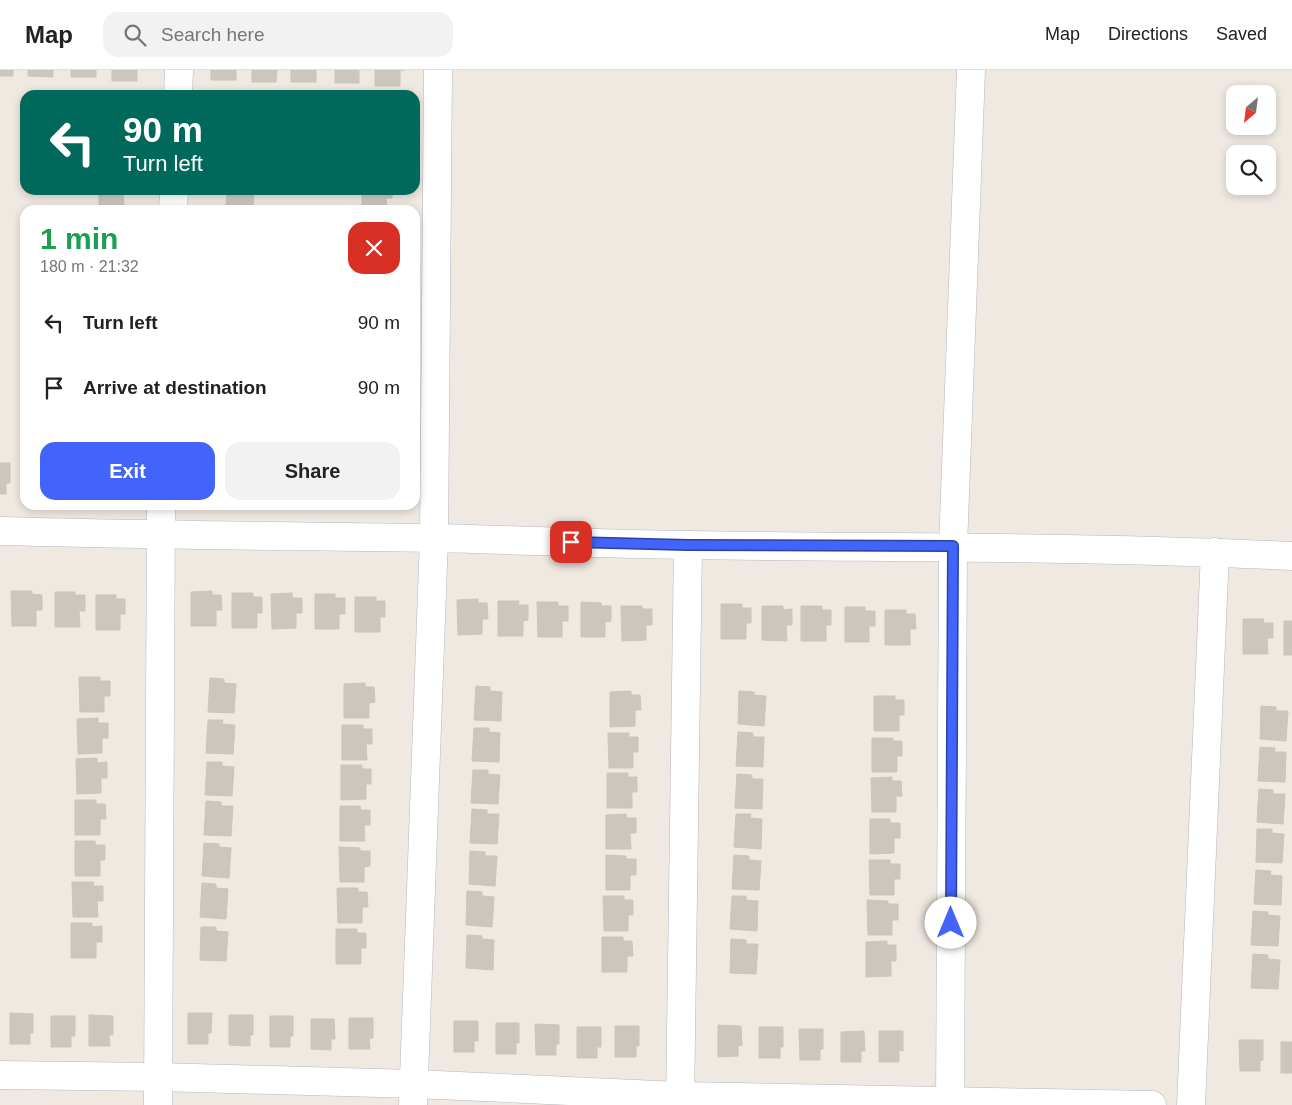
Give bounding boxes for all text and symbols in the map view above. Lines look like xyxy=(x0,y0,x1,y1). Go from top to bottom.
search box xyxy=(103,12,453,57)
text: Map xyxy=(25,21,73,48)
icon: search xyxy=(121,21,149,49)
text: Search here xyxy=(161,24,265,45)
text: Map xyxy=(1045,24,1080,44)
text: Directions xyxy=(1108,24,1188,44)
text: Saved xyxy=(1216,24,1267,44)
north arrow xyxy=(1226,85,1276,135)
map controls xyxy=(1226,85,1276,195)
icon: left xyxy=(40,110,105,175)
text: 90 m xyxy=(123,110,203,149)
button: search xyxy=(1226,145,1276,195)
text: Turn left xyxy=(123,151,203,176)
text: 1 min xyxy=(40,222,118,255)
button: close xyxy=(348,222,400,274)
text: 180 m · 21:32 xyxy=(40,258,139,275)
icon: left xyxy=(40,309,68,337)
text: Turn left xyxy=(83,312,158,333)
text: 90 m xyxy=(358,312,400,333)
icon: arrive xyxy=(40,374,68,402)
text: Arrive at destination xyxy=(83,377,267,398)
text: 90 m xyxy=(358,377,400,398)
button: Exit xyxy=(40,442,215,500)
button: Share xyxy=(225,442,400,500)
pin xyxy=(550,521,592,563)
icon: arrive xyxy=(557,528,585,556)
position arrow xyxy=(924,896,976,948)

